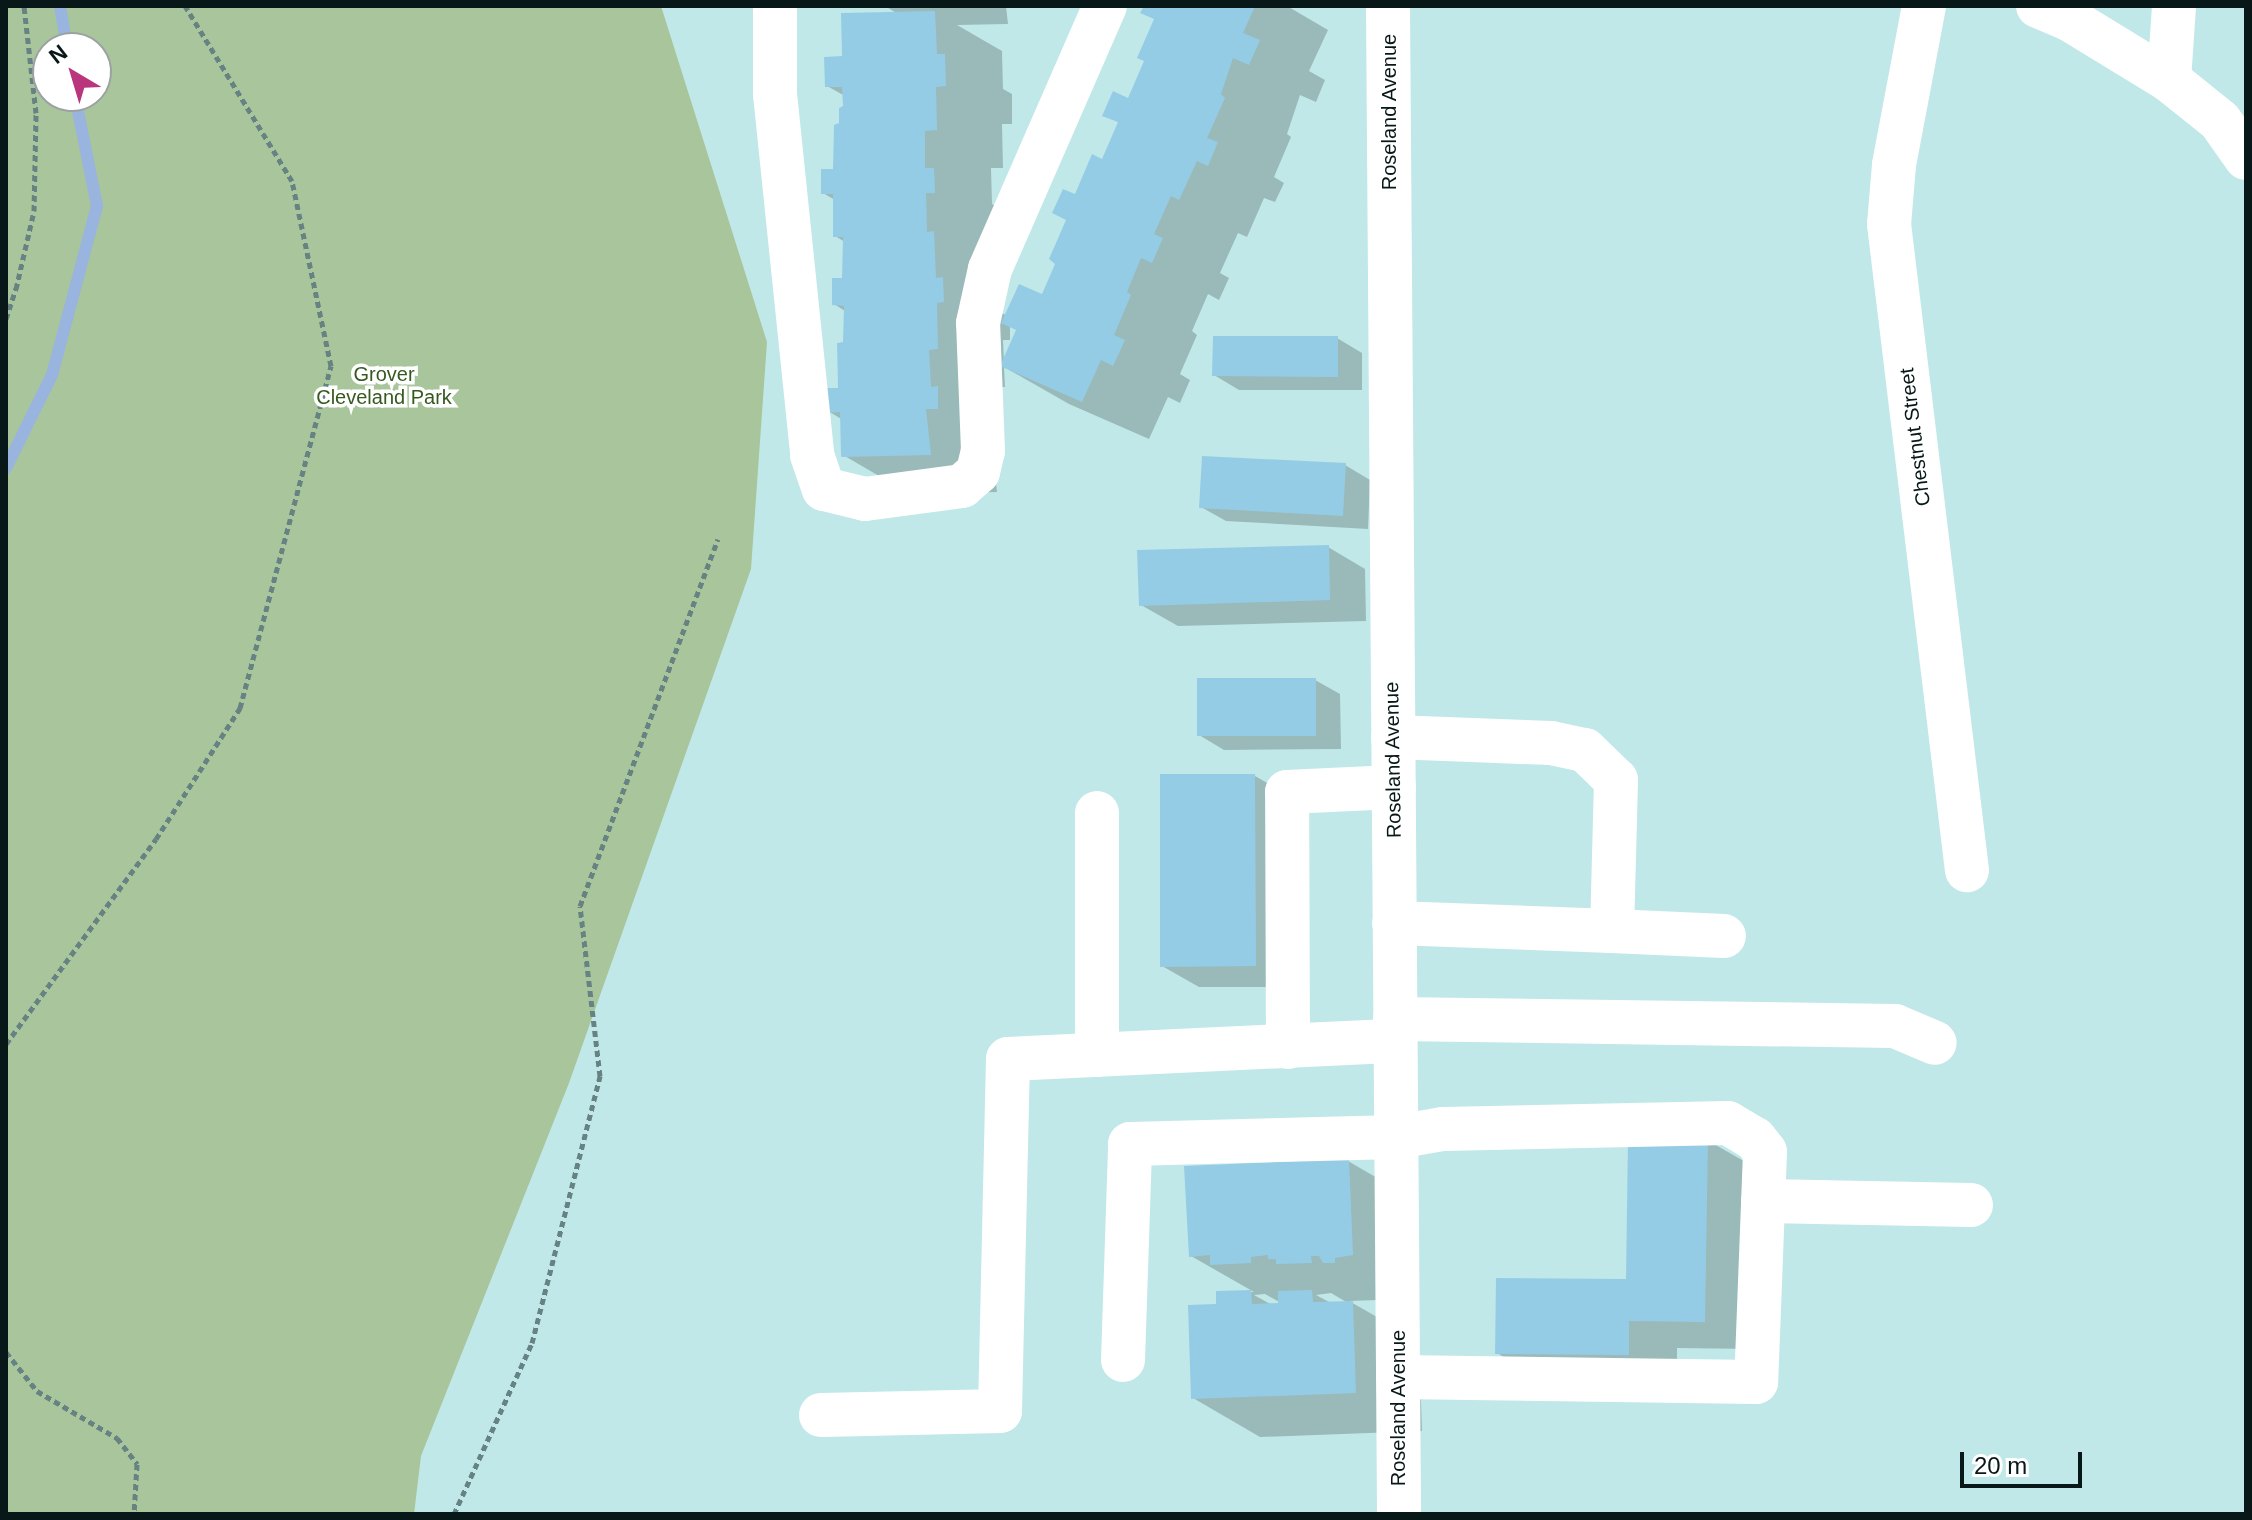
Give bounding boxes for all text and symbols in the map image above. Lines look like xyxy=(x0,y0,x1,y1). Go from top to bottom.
north arrow xyxy=(32,32,112,112)
street label: Roseland Avenue xyxy=(1377,33,1401,191)
text: N xyxy=(44,40,72,69)
park label: Grover Cleveland Park xyxy=(316,363,452,410)
street label: Chestnut Street xyxy=(1895,367,1935,507)
street label: Roseland Avenue xyxy=(1380,681,1406,839)
street label: Roseland Avenue xyxy=(1386,1329,1410,1487)
scale bar xyxy=(1964,1436,2086,1486)
text: 20 m xyxy=(1974,1452,2027,1479)

